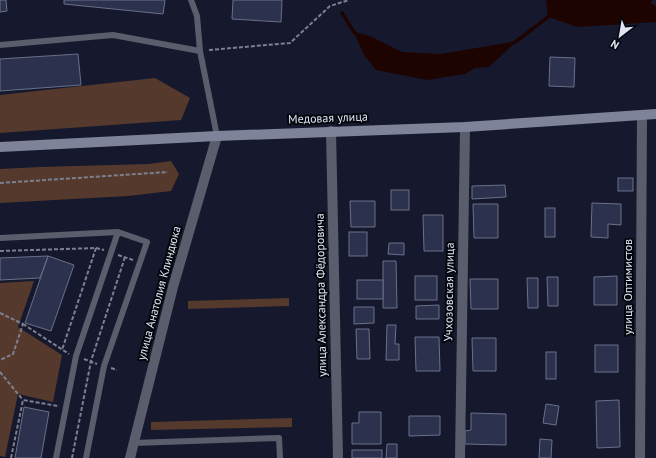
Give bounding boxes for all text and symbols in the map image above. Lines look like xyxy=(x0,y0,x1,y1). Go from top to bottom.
north arrow xyxy=(600,16,640,56)
text: N xyxy=(608,37,622,52)
street label: Медовая улица xyxy=(288,109,368,126)
street label: улица Александра Фёдоровича xyxy=(312,213,329,377)
street label: улица Анатолия Клиндюка xyxy=(133,224,184,362)
street label: улица Оптимистов xyxy=(620,239,635,335)
street label: Учхозовская улица xyxy=(440,242,457,342)

